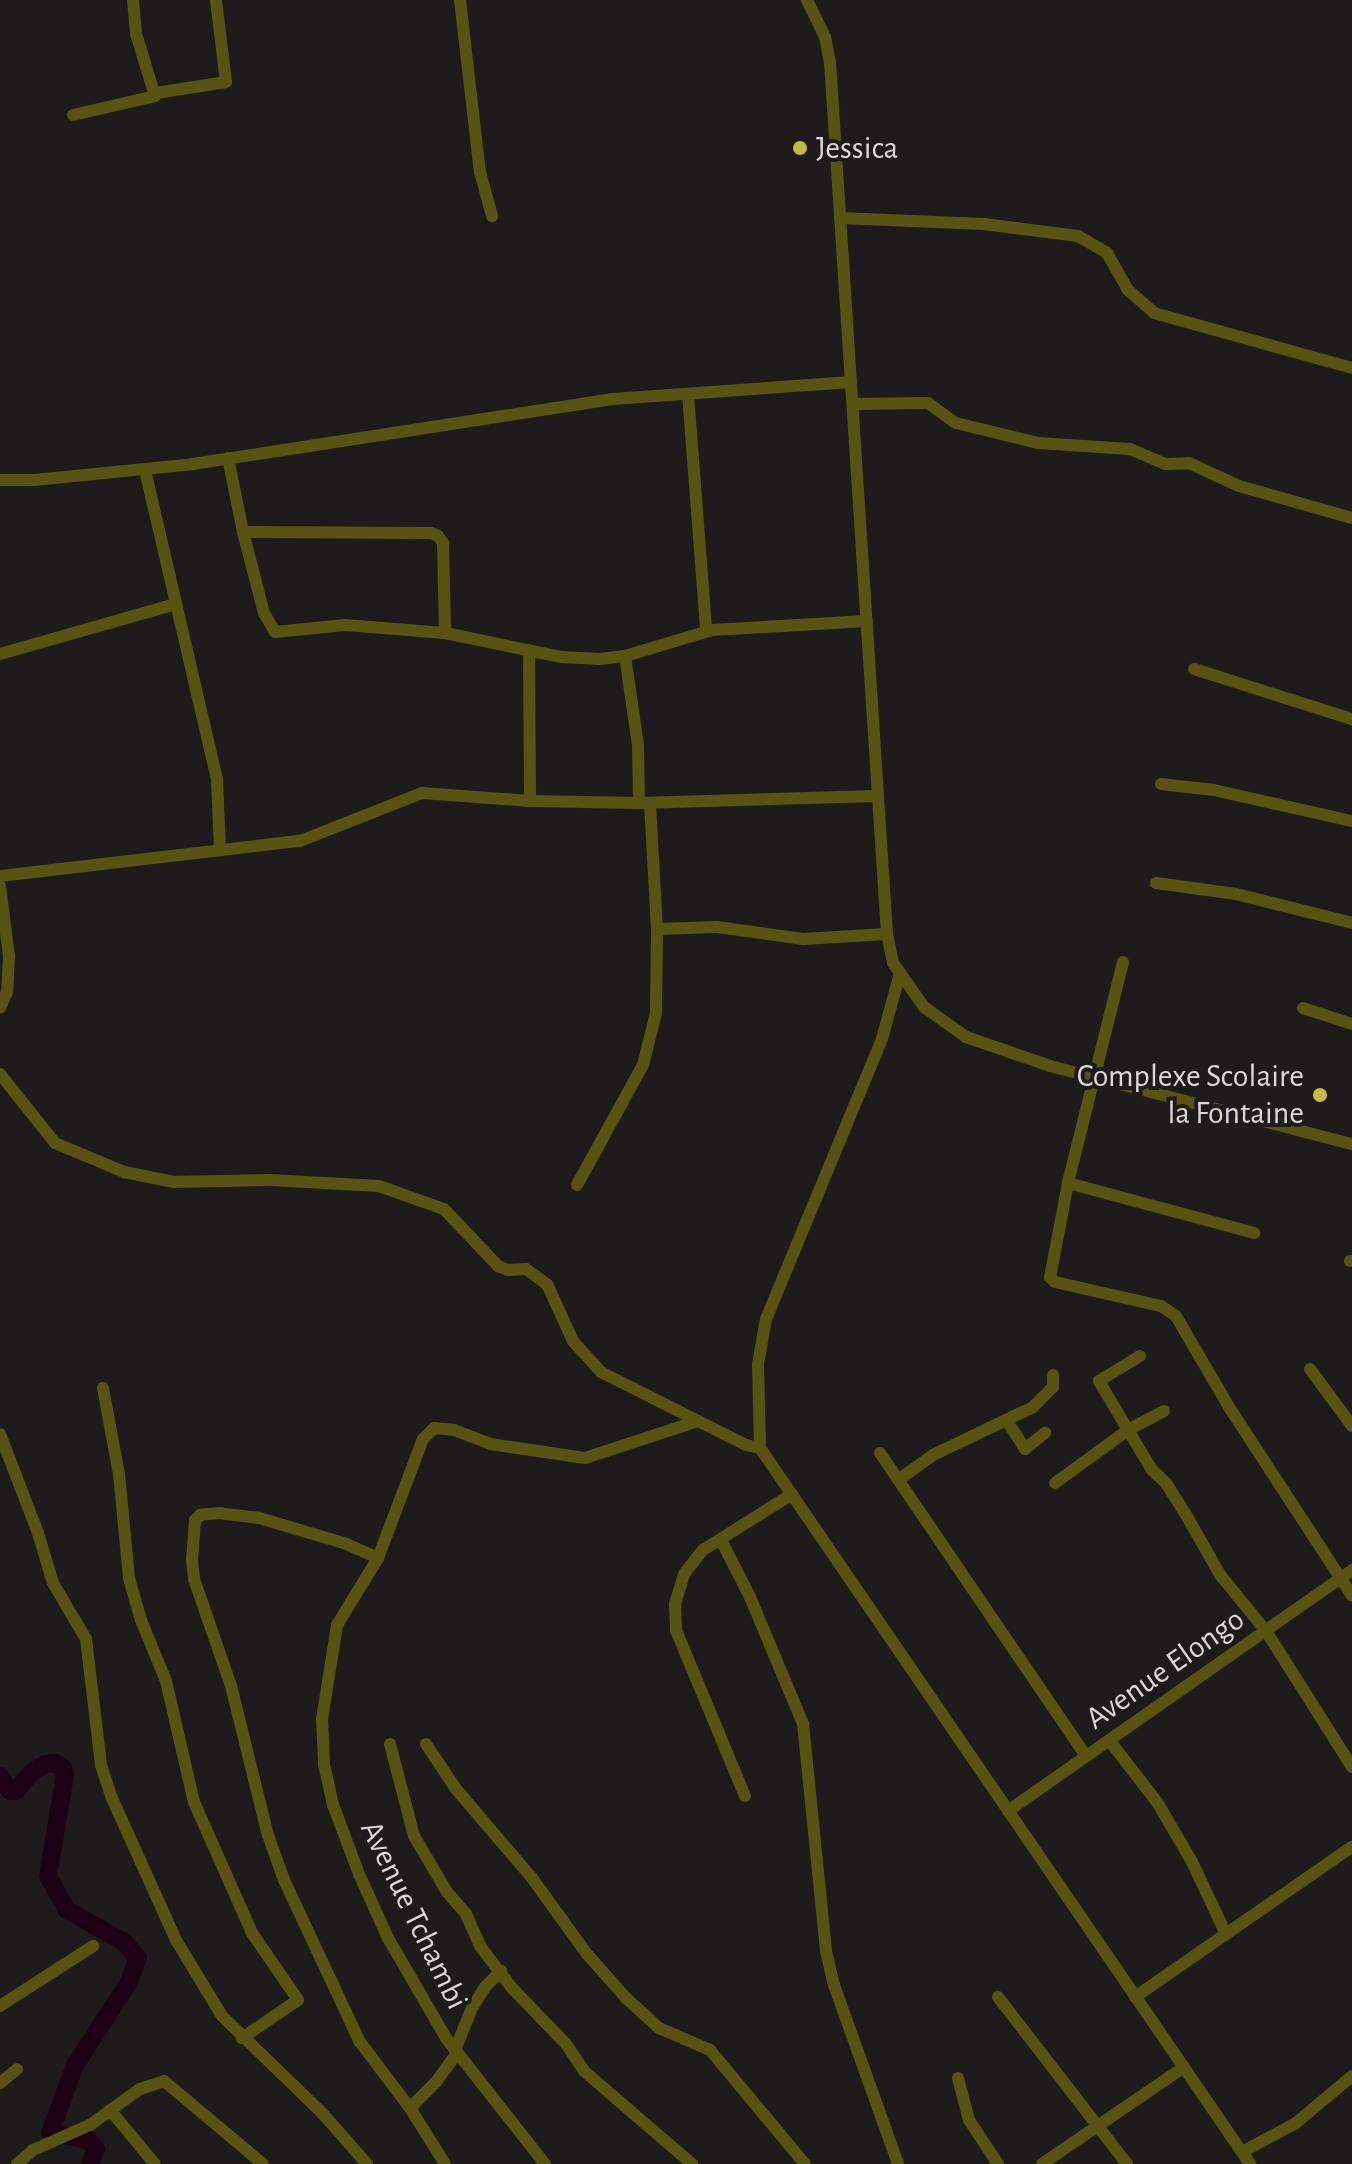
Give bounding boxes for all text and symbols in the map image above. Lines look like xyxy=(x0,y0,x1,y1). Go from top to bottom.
place label: Jessica xyxy=(816,129,898,167)
marker: Jessica xyxy=(791,139,809,157)
place label: Complexe Scolaire la Fontaine xyxy=(1077,1058,1304,1133)
marker: Complexe Scolaire la Fontaine xyxy=(1311,1086,1329,1104)
street label: Avenue Elongo xyxy=(1078,1600,1252,1738)
street label: Avenue Tchambi xyxy=(352,1814,476,2016)

